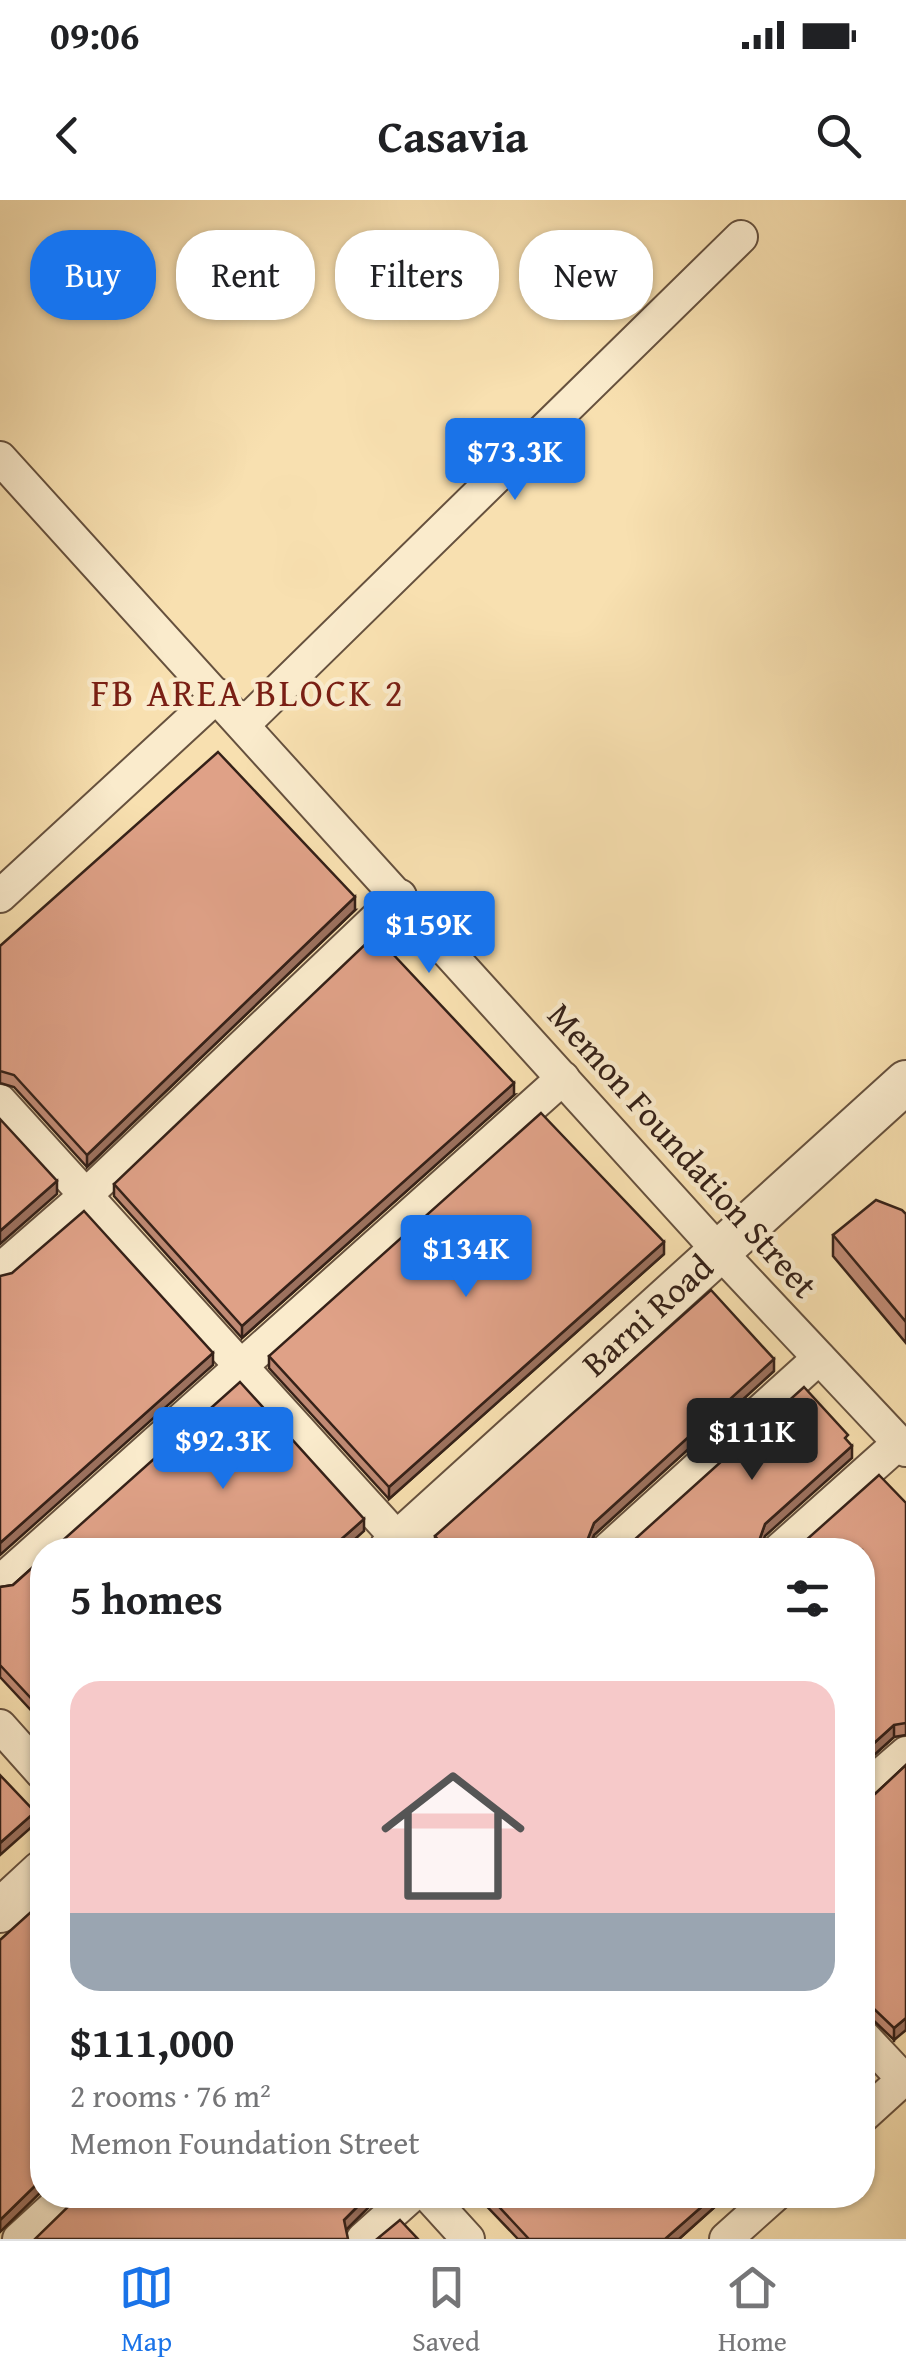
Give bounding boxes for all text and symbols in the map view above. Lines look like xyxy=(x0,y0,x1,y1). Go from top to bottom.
text: 09:06 xyxy=(50,7,140,63)
text: Casavia xyxy=(378,103,528,168)
icon: back xyxy=(40,108,95,163)
icon: search xyxy=(811,108,866,163)
chip: Buy xyxy=(30,230,156,320)
chip: Rent xyxy=(176,230,315,320)
chip: Filters xyxy=(335,230,499,320)
chip: New xyxy=(519,230,653,320)
pin: $73.3K xyxy=(434,418,596,503)
text: $73.3K xyxy=(467,427,563,474)
district label: FB AREA BLOCK 2 xyxy=(91,664,405,720)
pin: $159K xyxy=(359,891,499,976)
text: $159K xyxy=(386,900,472,947)
street label: Memon Foundation Street xyxy=(536,991,830,1309)
pin: $134K xyxy=(396,1215,536,1300)
text: $134K xyxy=(423,1224,509,1271)
street label: Barni Road xyxy=(570,1242,724,1388)
pin: $111K xyxy=(682,1398,822,1483)
pin: $92.3K xyxy=(142,1407,304,1492)
text: $111K xyxy=(709,1407,795,1454)
text: $92.3K xyxy=(175,1416,271,1463)
text: 5 homes xyxy=(70,1568,223,1629)
icon: filters xyxy=(780,1571,835,1626)
icon: home xyxy=(363,1746,543,1926)
text: $111,000 xyxy=(70,2011,234,2072)
text: 2 rooms · 76 m² xyxy=(70,2072,271,2119)
text: Memon Foundation Street xyxy=(70,2119,419,2166)
tab: Map xyxy=(119,2260,174,2361)
tab: Saved xyxy=(412,2260,480,2361)
tab: Home xyxy=(718,2260,787,2361)

